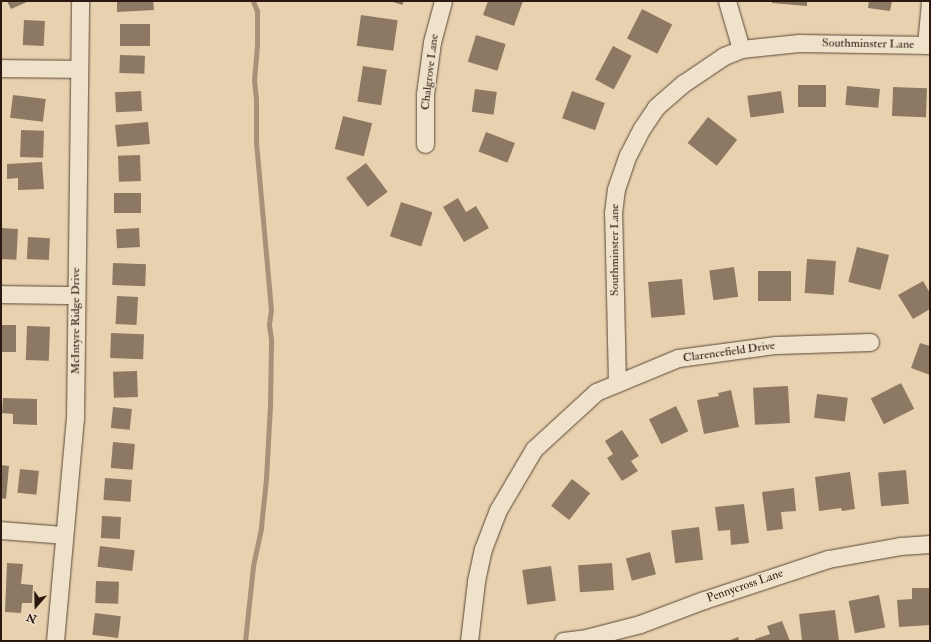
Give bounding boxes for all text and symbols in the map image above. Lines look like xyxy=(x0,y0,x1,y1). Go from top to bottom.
street label: Chalgrove Lane xyxy=(418,33,442,111)
street label: Southminster Lane xyxy=(822,36,914,52)
street label: Southminster Lane xyxy=(608,204,622,296)
street label: McIntyre Ridge Drive xyxy=(69,268,83,374)
street label: Clarencefield Drive xyxy=(682,338,776,366)
street label: Pennycross Lane xyxy=(705,566,785,606)
north arrow xyxy=(16,586,56,626)
text: N xyxy=(25,610,39,626)

